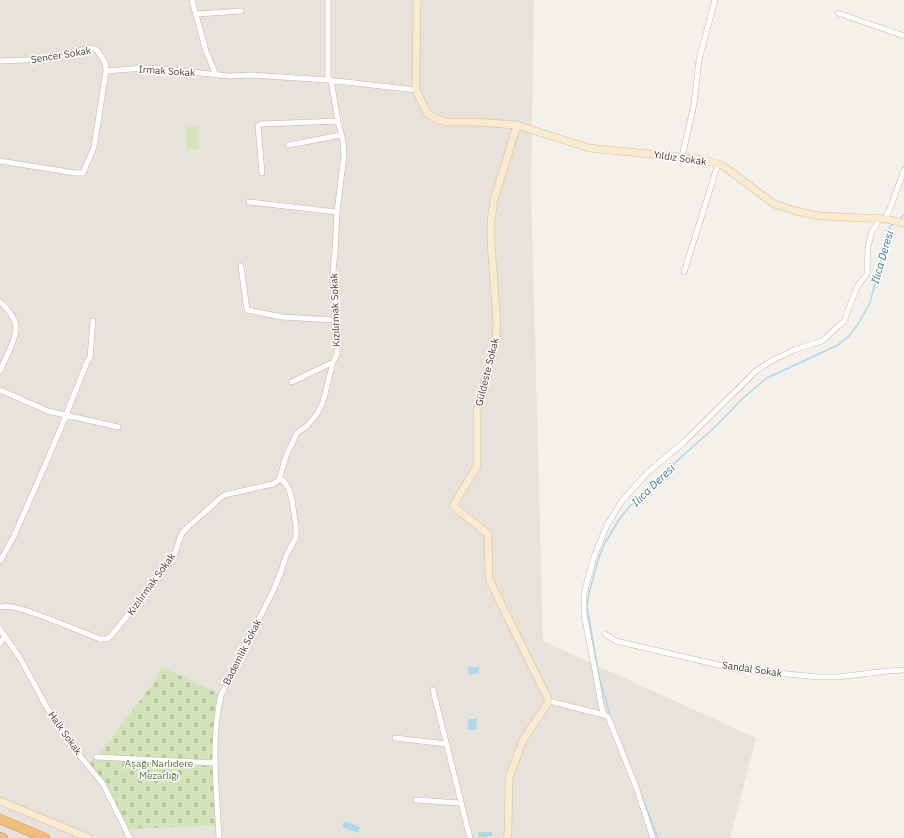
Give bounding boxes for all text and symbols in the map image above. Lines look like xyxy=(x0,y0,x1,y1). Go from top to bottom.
street label: Sencer Sokak xyxy=(30,44,93,66)
street label: Irmak Sokak xyxy=(138,63,196,80)
street label: Yıldız Sokak xyxy=(653,148,708,168)
water label: Ilıca Deresi xyxy=(868,229,896,285)
street label: Kızılırmak Sokak xyxy=(327,272,343,347)
street label: Güldeste Sokak xyxy=(472,336,502,408)
water label: Ilıca Deresi xyxy=(628,461,678,509)
street label: Kızılırmak Sokak xyxy=(124,550,178,618)
street label: Bademlik Sokak xyxy=(220,616,264,687)
street label: Sandal Sokak xyxy=(721,658,783,680)
street label: Halk Sokak xyxy=(45,709,85,758)
park label: Aşağı Narlıdere Mezarlığı xyxy=(125,757,194,782)

